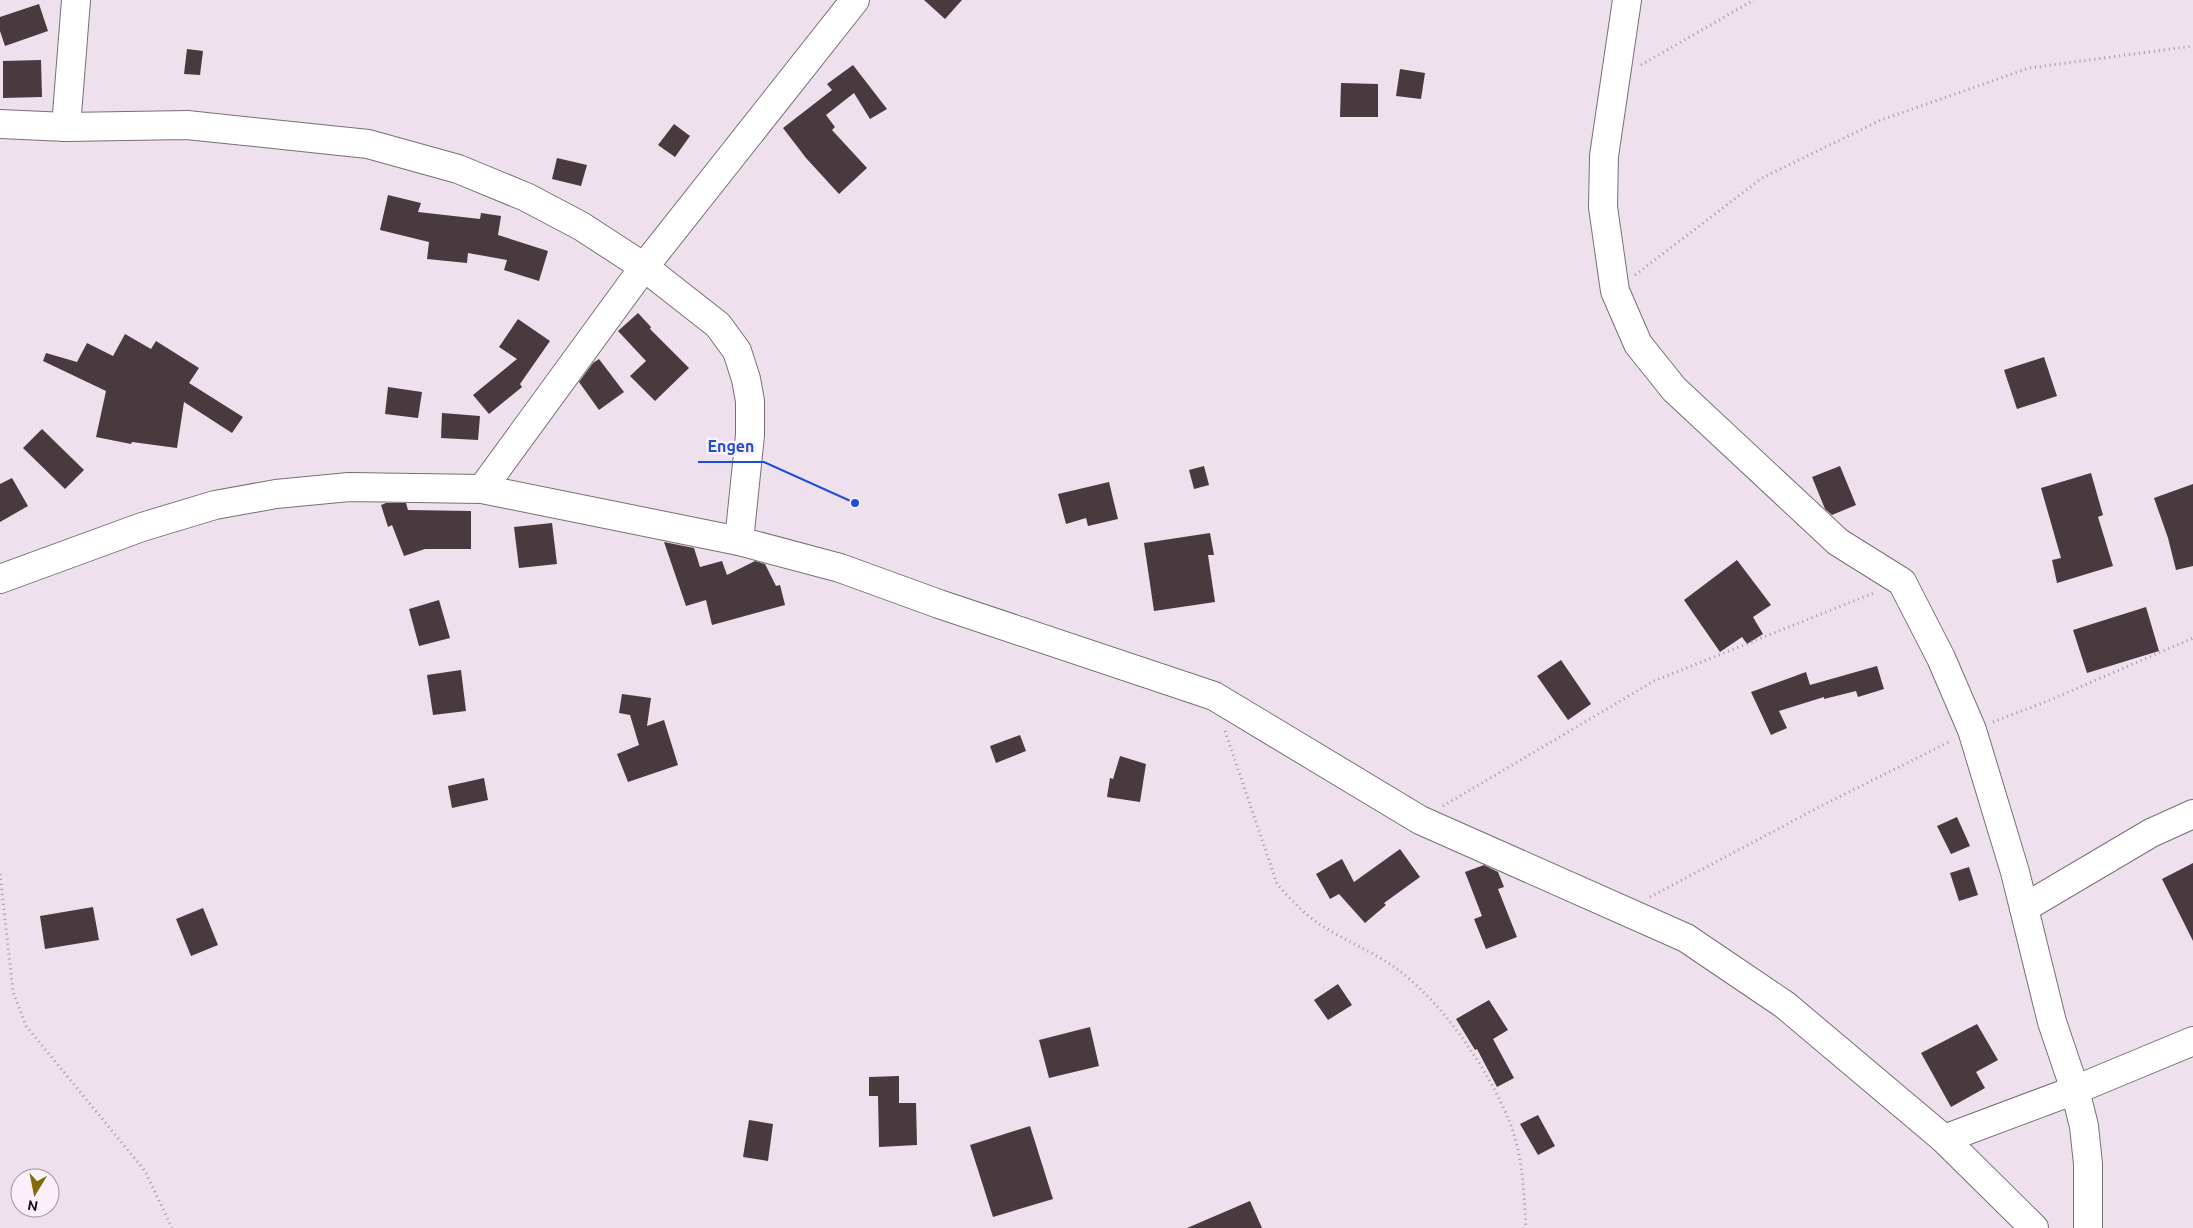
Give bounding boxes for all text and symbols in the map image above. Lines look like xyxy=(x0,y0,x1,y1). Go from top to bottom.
callout: Engen xyxy=(698,431,764,462)
text: Engen xyxy=(708,437,754,455)
north arrow xyxy=(10,1168,60,1218)
text: N xyxy=(26,1197,39,1215)

